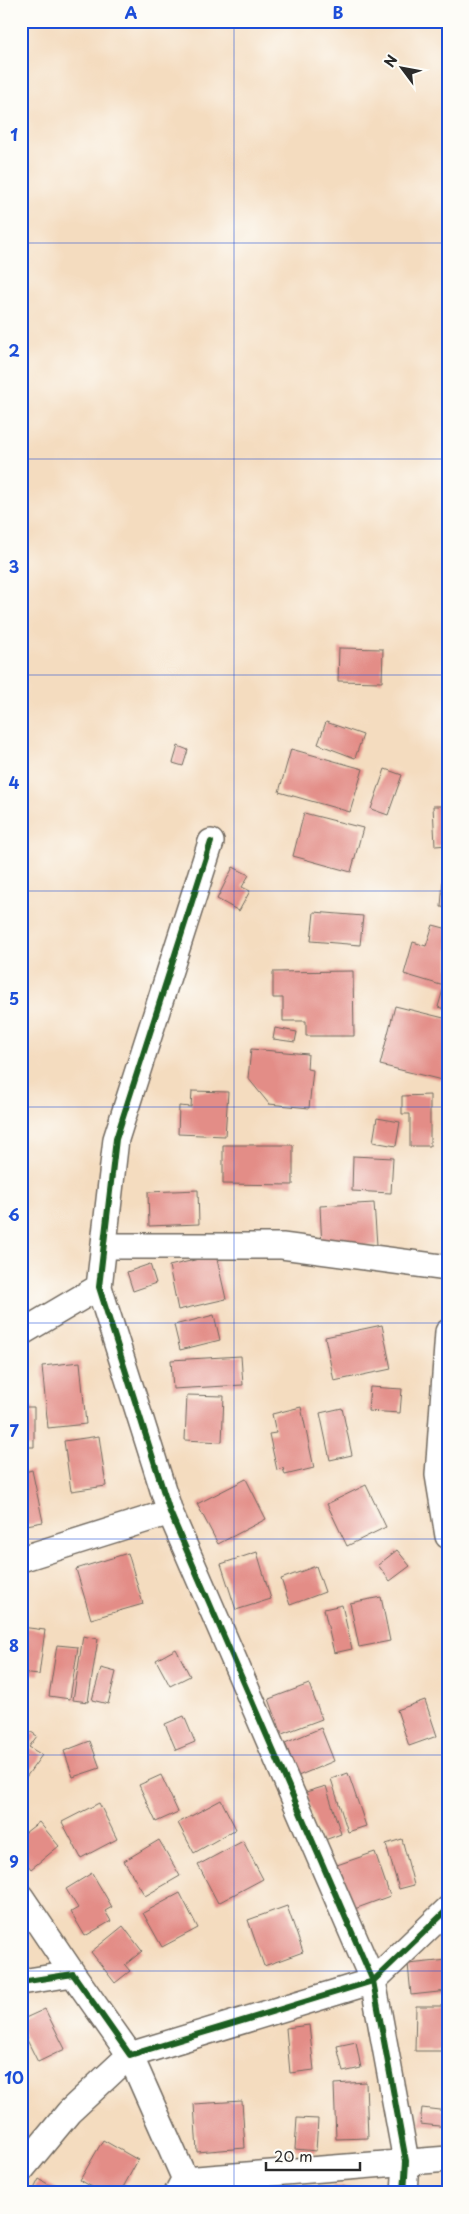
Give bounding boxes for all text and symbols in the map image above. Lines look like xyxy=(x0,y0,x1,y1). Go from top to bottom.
text: A xyxy=(125,0,138,24)
text: B xyxy=(333,0,344,24)
north arrow xyxy=(376,42,426,92)
text: N xyxy=(379,51,402,71)
text: 1 xyxy=(10,122,18,146)
text: 2 xyxy=(8,338,20,362)
text: 3 xyxy=(9,554,19,578)
text: 4 xyxy=(9,770,20,794)
text: 5 xyxy=(9,986,19,1010)
text: 6 xyxy=(8,1202,20,1226)
text: 7 xyxy=(9,1418,19,1442)
text: 8 xyxy=(9,1633,19,1657)
text: 9 xyxy=(9,1849,19,1873)
text: 10 xyxy=(4,2065,24,2089)
scale bar xyxy=(266,2139,360,2171)
text: 20 m xyxy=(274,2144,313,2167)

